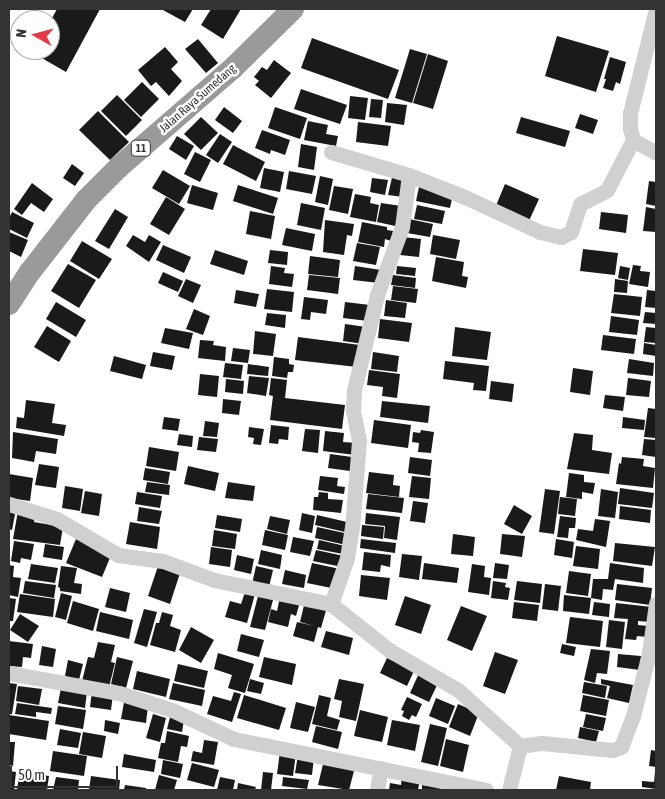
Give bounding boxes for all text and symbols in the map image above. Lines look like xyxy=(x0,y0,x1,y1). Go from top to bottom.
north arrow xyxy=(10,10,60,60)
text: N xyxy=(13,28,30,38)
street label: Jalan Raya Sumedang xyxy=(157,62,239,136)
road number: 11 xyxy=(130,140,152,156)
scale bar xyxy=(12,756,120,788)
text: 50 m xyxy=(18,766,45,783)

